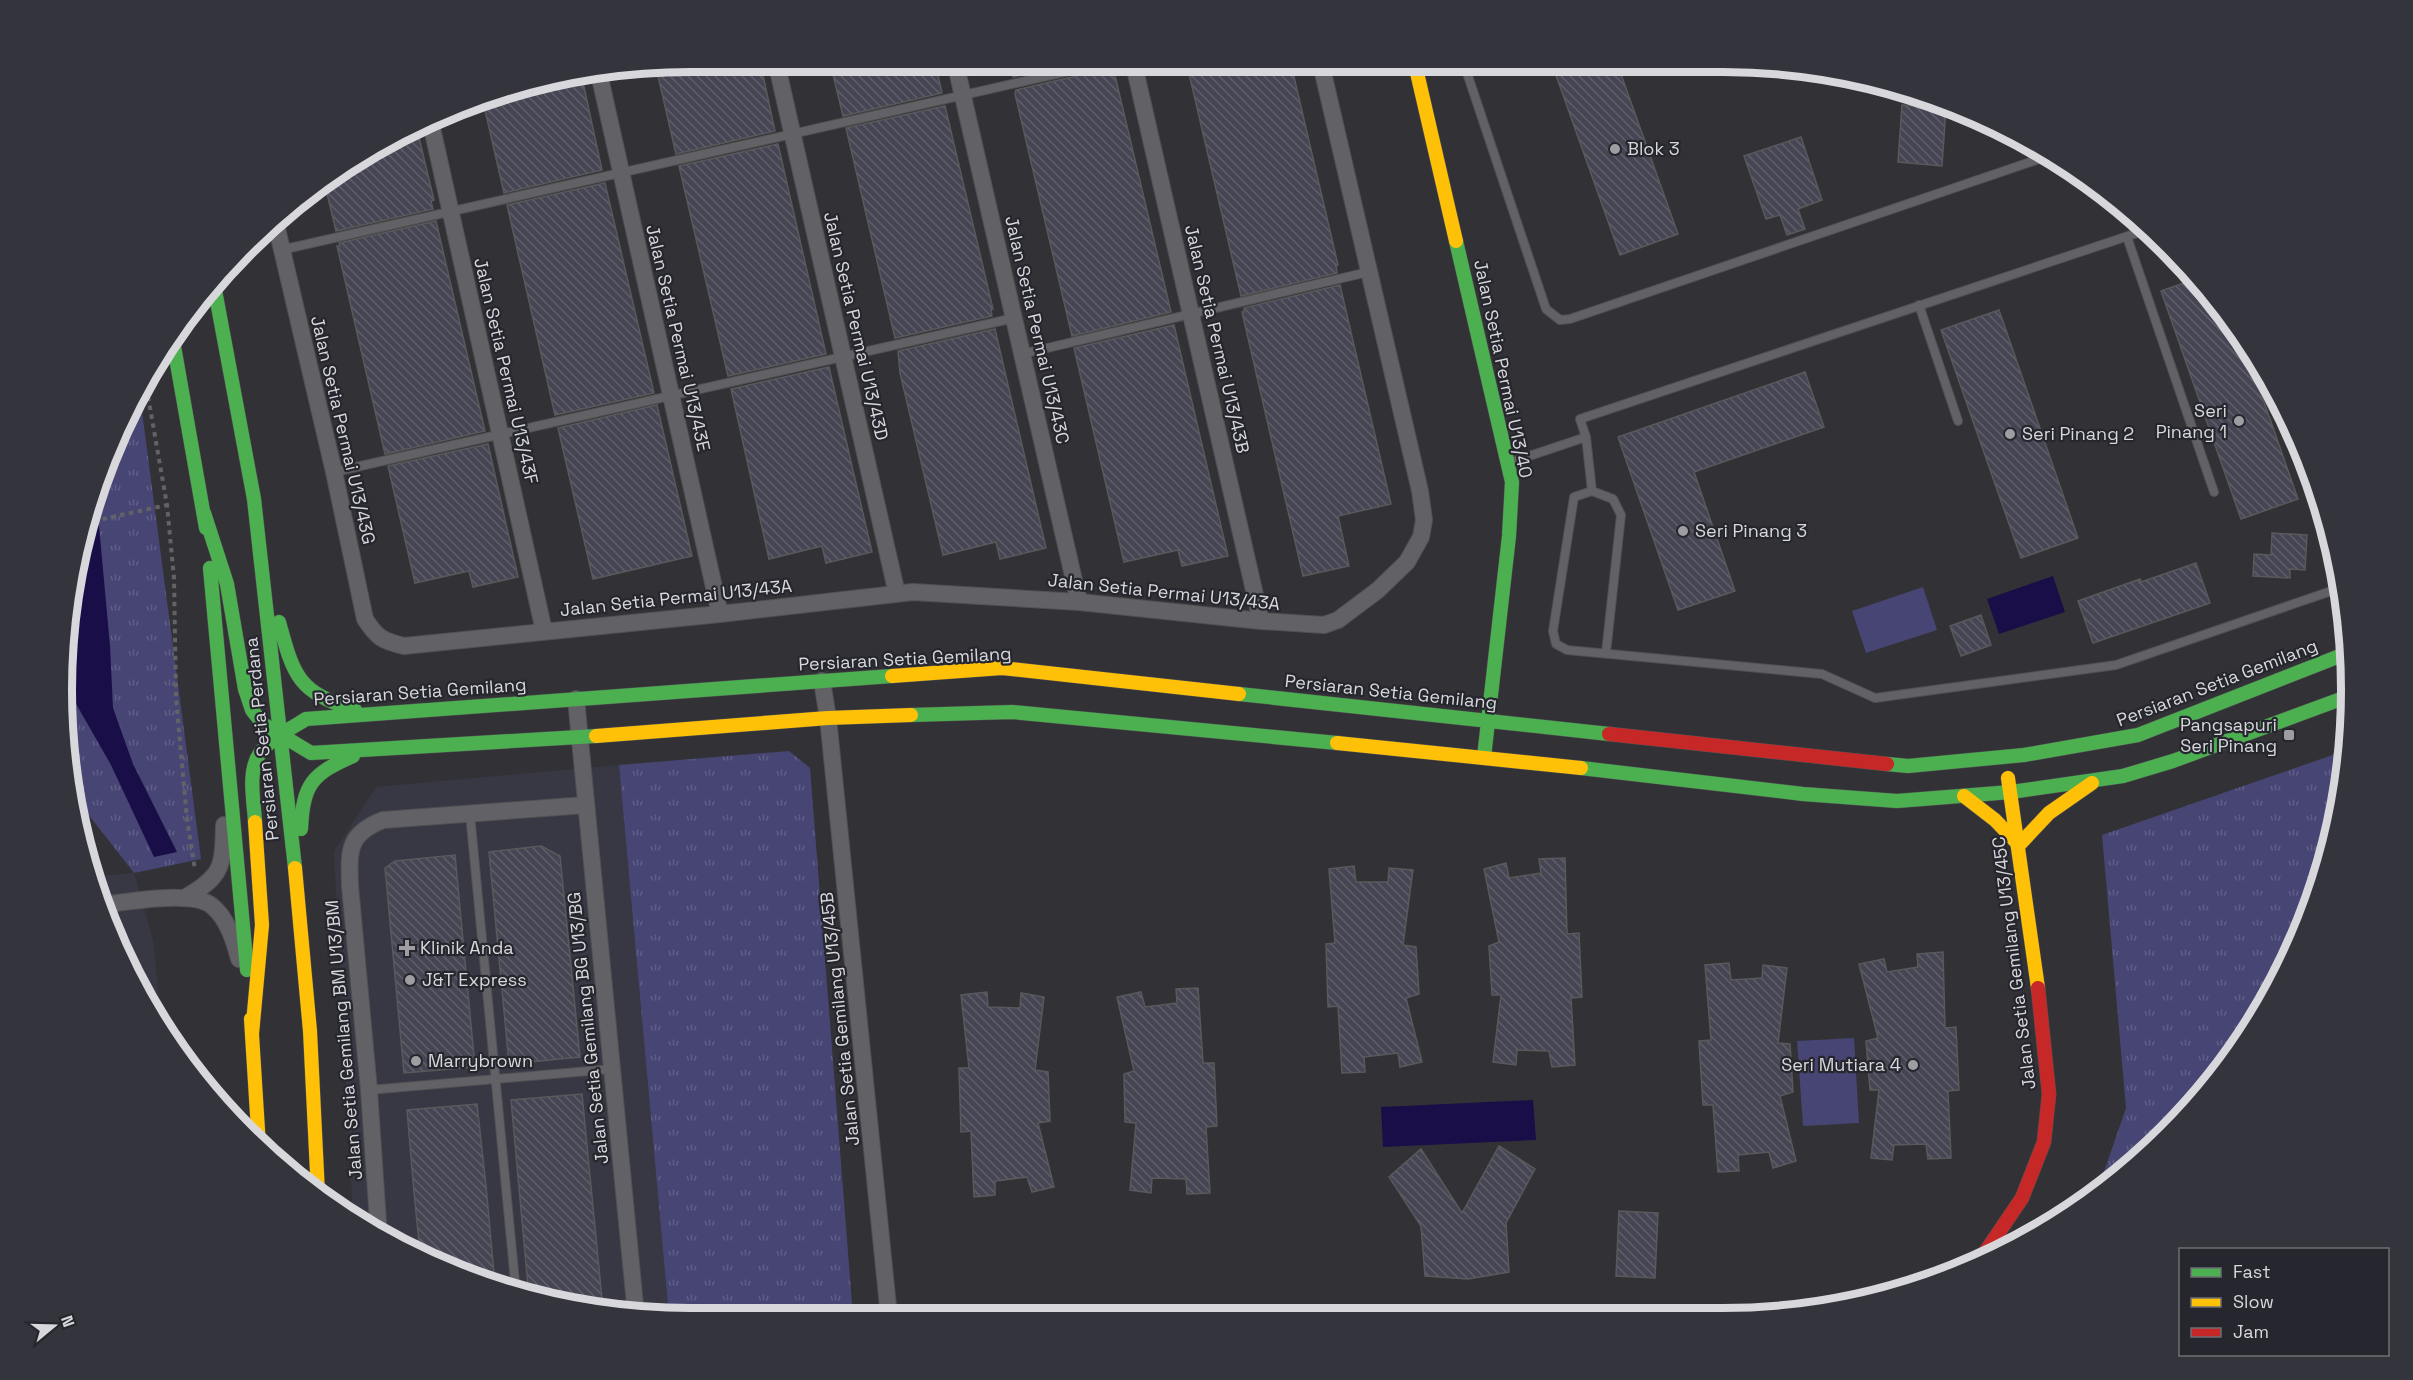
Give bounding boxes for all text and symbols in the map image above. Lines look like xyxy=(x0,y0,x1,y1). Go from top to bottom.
place label: Blok 3 xyxy=(1627,137,1680,160)
marker: Blok 3 xyxy=(1608,142,1622,156)
street label: Jalan Setia Permai U13/43D xyxy=(819,209,894,442)
street label: Jalan Setia Permai U13/43C xyxy=(1000,214,1075,446)
street label: Jalan Setia Permai U13/43E xyxy=(641,222,716,454)
street label: Jalan Setia Permai U13/43B xyxy=(1180,222,1255,455)
street label: Jalan Setia Permai U13/43F xyxy=(469,255,544,487)
street label: Jalan Setia Permai U13/40 xyxy=(1469,258,1538,480)
street label: Jalan Setia Permai U13/43G xyxy=(306,313,381,546)
place label: Seri Pinang 1 xyxy=(2156,399,2227,443)
marker: Seri Pinang 1 xyxy=(2232,414,2246,428)
place label: Seri Pinang 2 xyxy=(2022,422,2134,445)
marker: Seri Pinang 2 xyxy=(2003,427,2017,441)
place label: Seri Pinang 3 xyxy=(1695,519,1807,542)
marker: Seri Pinang 3 xyxy=(1676,524,1690,538)
street label: Jalan Setia Permai U13/43A xyxy=(1047,568,1281,615)
street label: Jalan Setia Permai U13/43A xyxy=(559,574,793,621)
street label: Persiaran Setia Gemilang xyxy=(2113,634,2321,731)
street label: Persiaran Setia Perdana xyxy=(239,636,284,842)
street label: Persiaran Setia Gemilang xyxy=(798,641,1012,676)
street label: Persiaran Setia Gemilang xyxy=(1284,669,1498,714)
street label: Persiaran Setia Gemilang xyxy=(313,673,527,710)
place label: Pangsapuri Seri Pinang xyxy=(2180,713,2277,757)
marker: Pangsapuri Seri Pinang xyxy=(2282,728,2296,742)
street label: Jalan Setia Gemilang U13/45C xyxy=(1987,835,2040,1091)
street label: Jalan Setia Gemilang BG U13/BG xyxy=(562,891,613,1165)
street label: Jalan Setia Gemilang U13/45B xyxy=(815,891,864,1147)
street label: Jalan Setia Gemilang BM U13/BM xyxy=(320,899,367,1181)
place label: Klinik Anda xyxy=(420,936,514,959)
marker: Klinik Anda xyxy=(398,939,416,957)
place label: J&T Express xyxy=(422,968,527,991)
marker: J&T Express xyxy=(403,973,417,987)
place label: Marrybrown xyxy=(428,1049,533,1072)
place label: Seri Mutiara 4 xyxy=(1781,1053,1901,1076)
marker: Marrybrown xyxy=(409,1054,423,1068)
marker: Seri Mutiara 4 xyxy=(1906,1058,1920,1072)
legend xyxy=(2179,1248,2389,1356)
text: Fast xyxy=(2233,1260,2270,1283)
text: Slow xyxy=(2233,1290,2274,1313)
north arrow xyxy=(24,1296,84,1356)
text: N xyxy=(56,1313,79,1330)
text: Jam xyxy=(2233,1320,2269,1343)

